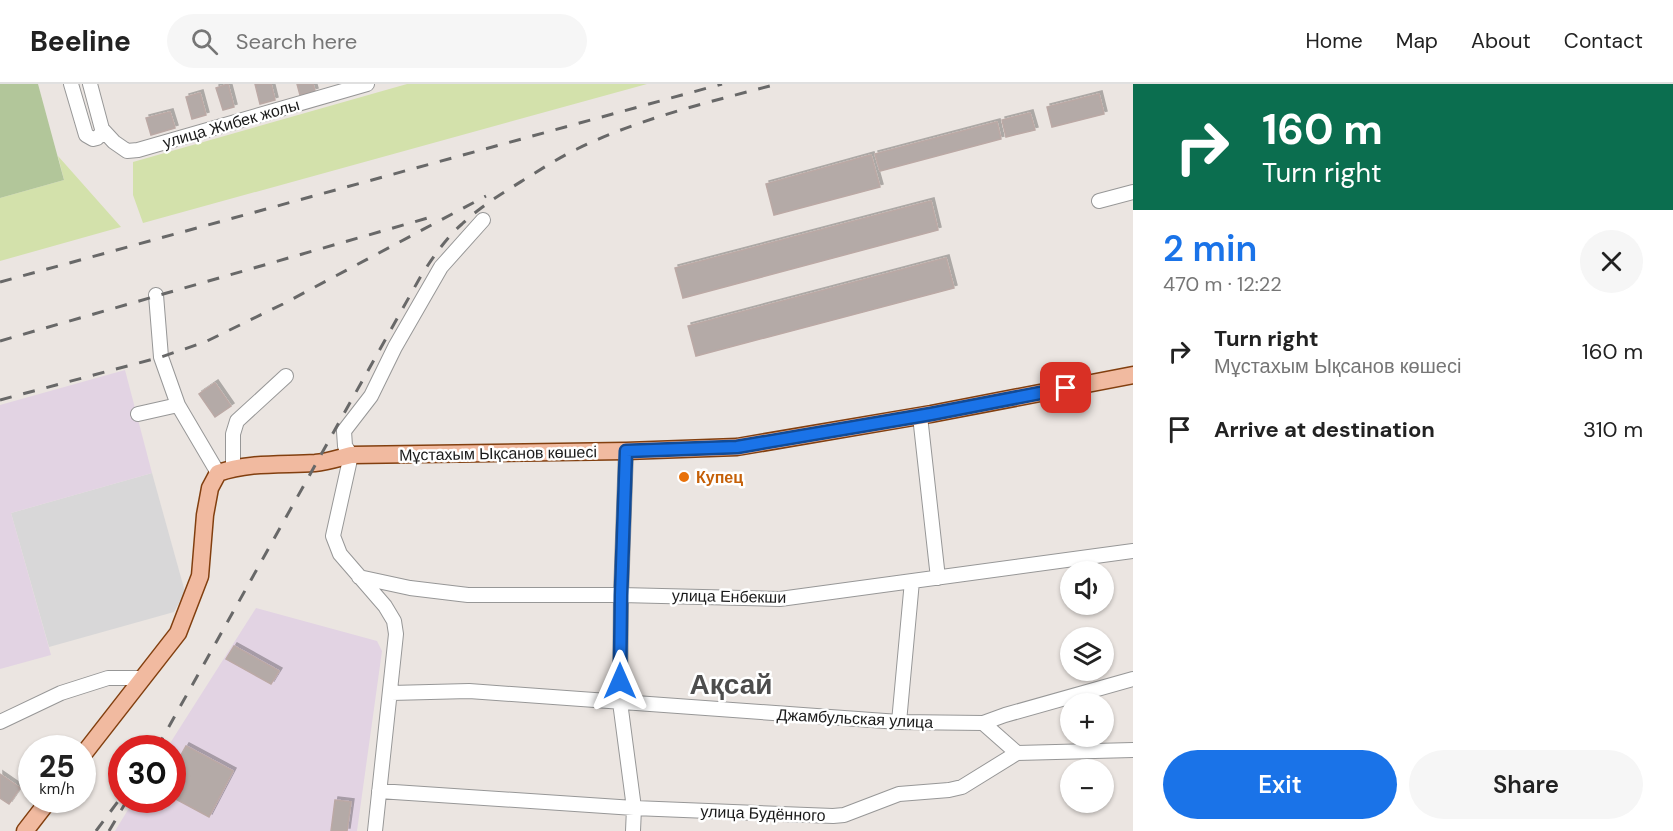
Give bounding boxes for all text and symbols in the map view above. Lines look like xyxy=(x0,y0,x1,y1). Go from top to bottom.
search box xyxy=(167,14,587,68)
text: Beeline xyxy=(30,23,131,60)
icon: search xyxy=(188,25,221,58)
text: Search here xyxy=(236,27,357,56)
text: Home xyxy=(1305,27,1363,55)
text: Map xyxy=(1396,27,1438,55)
text: About xyxy=(1471,27,1531,55)
text: Contact xyxy=(1564,27,1643,55)
street label: улица Жибек жолы xyxy=(160,94,302,153)
text: 160 m xyxy=(1262,102,1383,157)
icon: right xyxy=(1163,108,1241,186)
text: Turn right xyxy=(1262,155,1382,190)
text: 2 min xyxy=(1163,225,1257,272)
button: close xyxy=(1580,230,1643,293)
text: 470 m · 12:22 xyxy=(1163,271,1282,297)
text: Turn right xyxy=(1214,324,1319,353)
icon: right xyxy=(1163,335,1196,368)
text: 160 m xyxy=(1582,337,1643,366)
text: Мұстахым Ықсанов көшесі xyxy=(1214,353,1461,379)
pin xyxy=(1040,362,1091,413)
icon: arrive xyxy=(1049,371,1082,404)
icon: arrive xyxy=(1163,413,1196,446)
text: Arrive at destination xyxy=(1214,415,1435,444)
text: 310 m xyxy=(1583,415,1643,444)
street label: Мұстахым Ықсанов көшесі xyxy=(399,441,597,466)
place label: Купец xyxy=(696,467,743,488)
marker: Купец xyxy=(677,470,691,484)
map controls xyxy=(1060,561,1114,813)
button: sound xyxy=(1060,561,1114,615)
street label: улица Енбекши xyxy=(672,585,786,608)
button: layers xyxy=(1060,627,1114,681)
position arrow xyxy=(588,649,652,713)
district label: Ақсай xyxy=(690,666,772,703)
button: + xyxy=(1060,693,1114,747)
street label: Джамбульская улица xyxy=(776,704,934,733)
speed limit sign: 30 xyxy=(108,735,186,813)
text: 25 xyxy=(39,747,75,786)
button: Exit xyxy=(1163,750,1397,819)
button: Share xyxy=(1409,750,1643,819)
button: − xyxy=(1060,759,1114,813)
text: km/h xyxy=(39,779,75,799)
street label: улица Будённого xyxy=(700,801,826,826)

